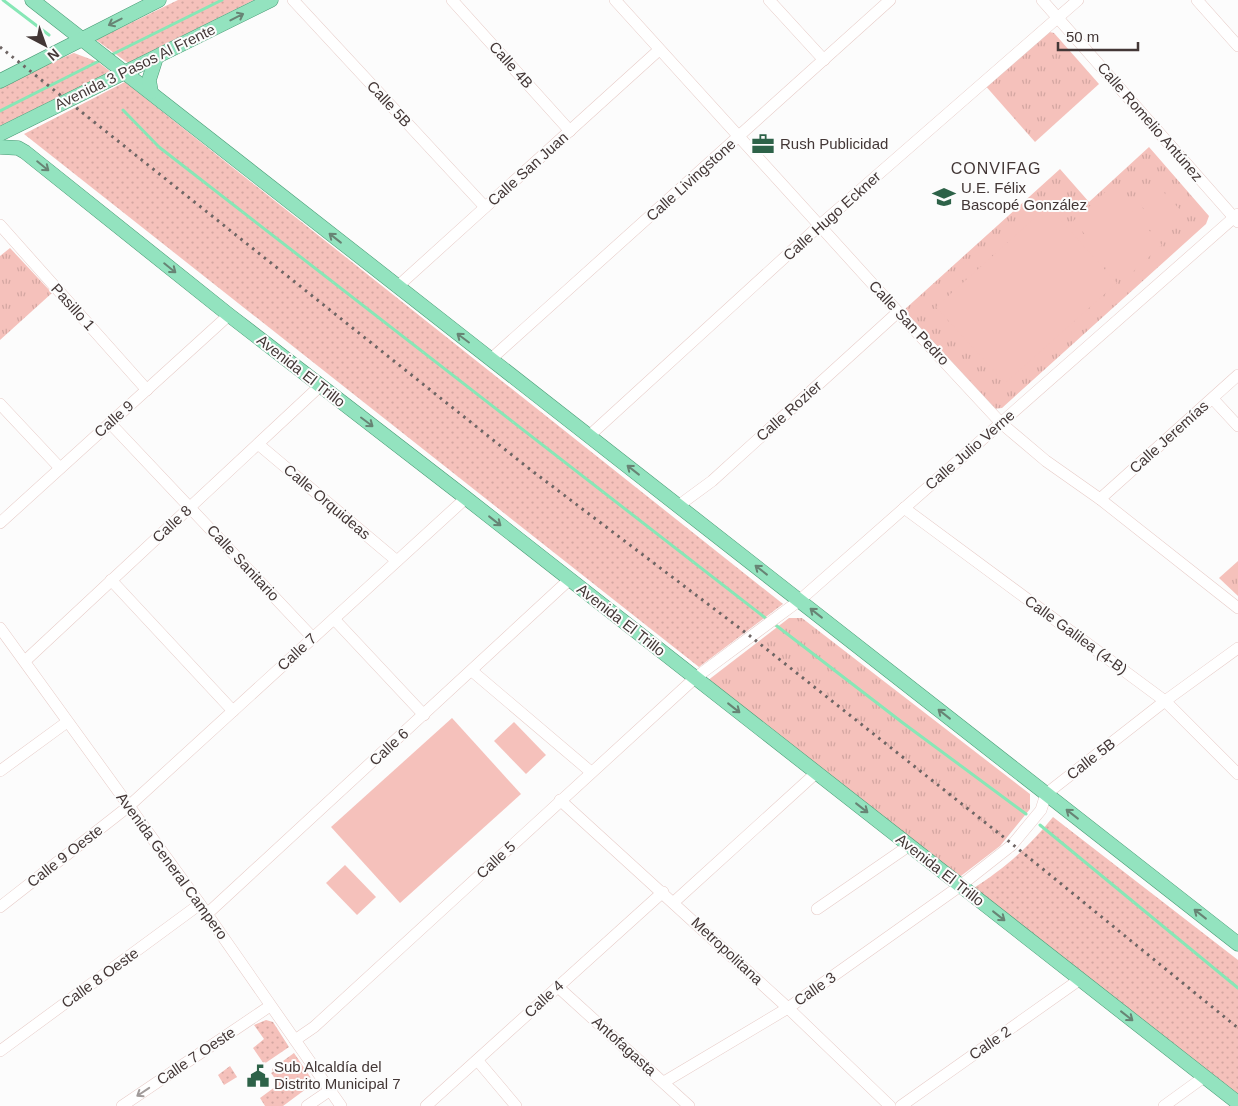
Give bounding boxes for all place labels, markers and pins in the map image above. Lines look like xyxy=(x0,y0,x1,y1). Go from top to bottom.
office icon: Rush Publicidad xyxy=(750,131,776,157)
place label: Rush Publicidad xyxy=(780,135,888,152)
place label: U.E. Félix Bascopé González xyxy=(961,179,1087,213)
school or university icon: U.E. Félix Bascopé González xyxy=(931,184,957,210)
place label: Sub Alcaldía del Distrito Municipal 7 xyxy=(274,1058,401,1092)
public building icon: Sub Alcaldía del Distrito Municipal 7 xyxy=(245,1063,271,1089)

